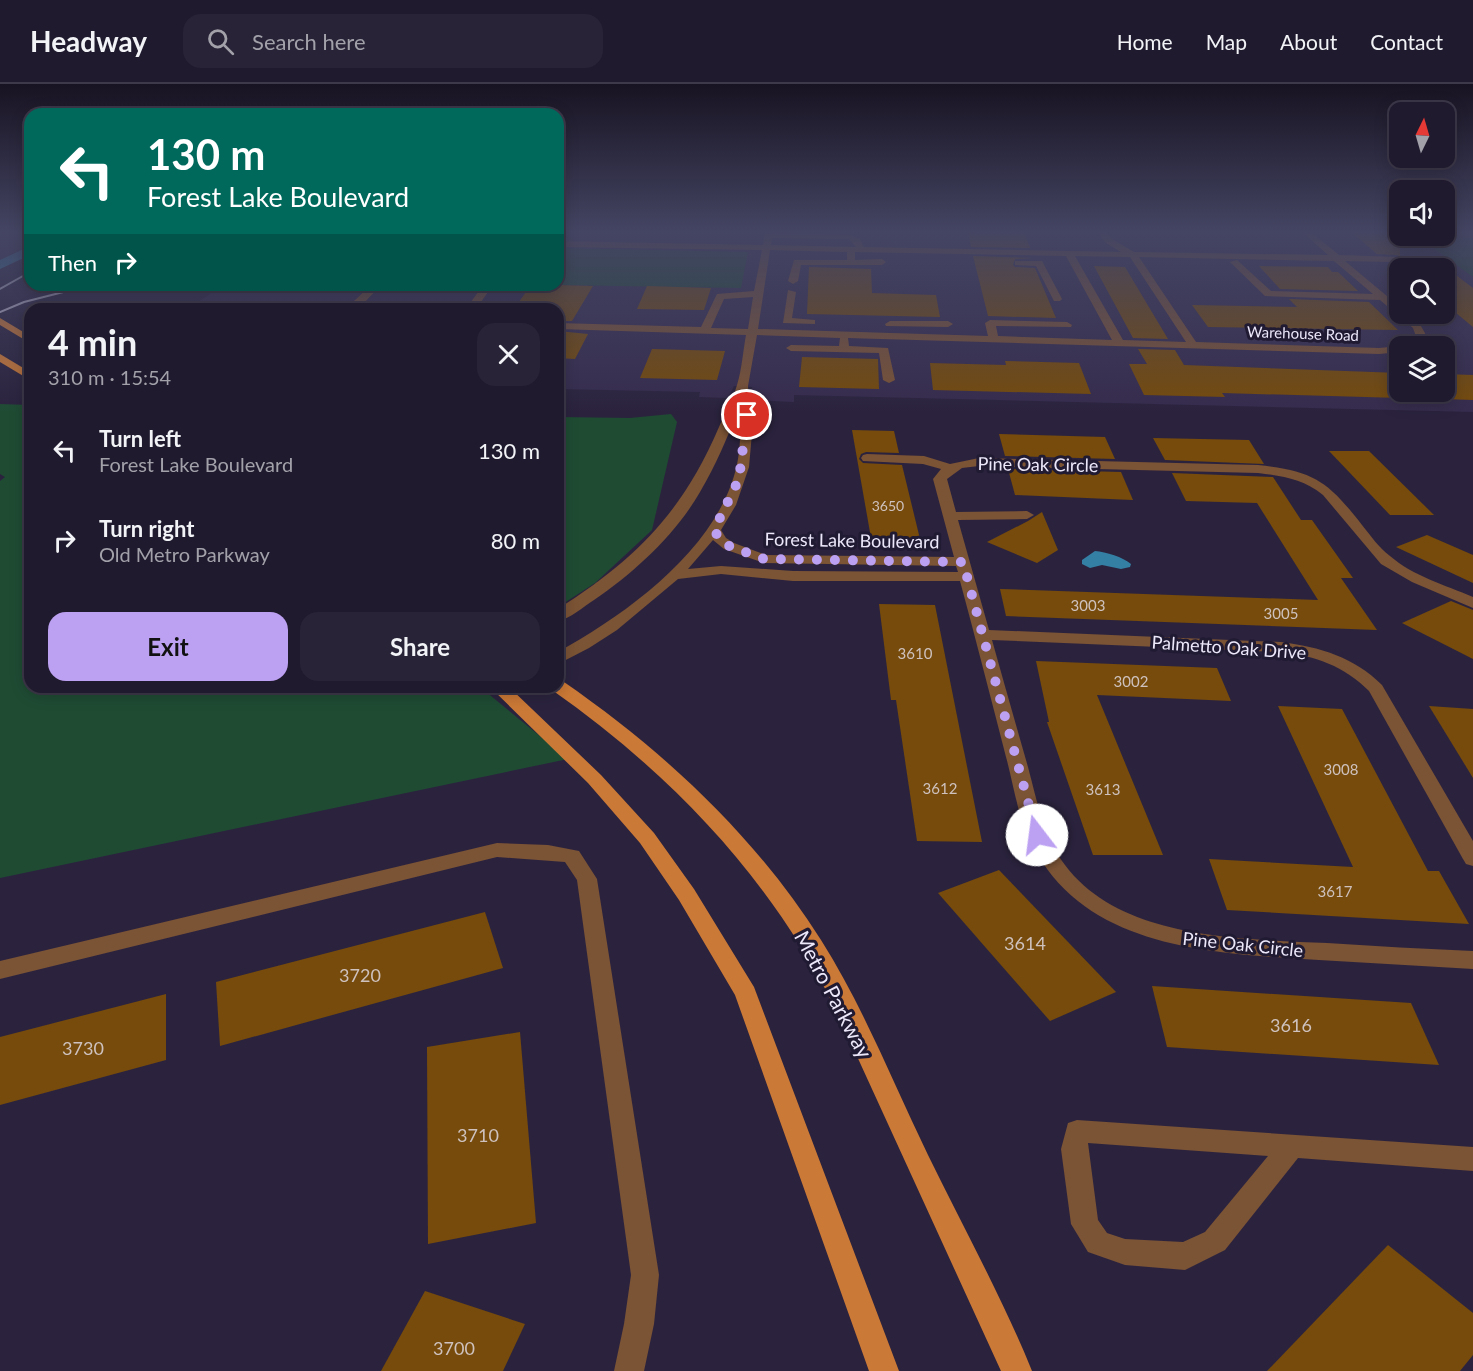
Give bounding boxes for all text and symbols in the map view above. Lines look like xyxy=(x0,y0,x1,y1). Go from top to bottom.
search box xyxy=(183,14,603,68)
text: Headway xyxy=(30,24,147,58)
icon: search xyxy=(204,25,237,58)
text: Search here xyxy=(252,28,366,55)
text: Home xyxy=(1117,29,1173,54)
text: Map xyxy=(1206,29,1247,54)
text: About xyxy=(1280,29,1337,54)
text: Contact xyxy=(1370,29,1443,54)
north arrow xyxy=(1389,102,1455,168)
map controls xyxy=(1389,102,1455,402)
text: 130 m xyxy=(147,129,265,179)
icon: left xyxy=(48,132,126,210)
text: Forest Lake Boulevard xyxy=(147,180,409,213)
button: sound xyxy=(1389,180,1455,246)
icon: right xyxy=(109,246,142,279)
text: Then xyxy=(48,249,97,276)
button: search xyxy=(1389,258,1455,324)
text: 4 min xyxy=(48,320,137,364)
street label: Warehouse Road xyxy=(1247,322,1359,344)
button: close xyxy=(477,323,540,386)
button: layers xyxy=(1389,336,1455,402)
text: 310 m · 15:54 xyxy=(48,365,171,389)
pin xyxy=(721,389,772,440)
icon: arrive xyxy=(730,398,763,431)
text: Turn left xyxy=(99,425,181,452)
icon: left xyxy=(48,434,81,467)
text: 130 m xyxy=(478,437,540,464)
text: Forest Lake Boulevard xyxy=(99,452,293,476)
street label: Pine Oak Circle xyxy=(977,452,1099,476)
house number: 3650 xyxy=(872,497,904,514)
text: Turn right xyxy=(99,515,194,542)
icon: right xyxy=(48,524,81,557)
text: 80 m xyxy=(491,527,540,554)
street label: Forest Lake Boulevard xyxy=(764,527,940,553)
text: Old Metro Parkway xyxy=(99,542,270,566)
house number: 3003 xyxy=(1071,596,1105,614)
house number: 3005 xyxy=(1264,604,1298,622)
button: Exit xyxy=(48,612,288,681)
button: Share xyxy=(300,612,540,681)
street label: Palmetto Oak Drive xyxy=(1151,631,1307,663)
house number: 3610 xyxy=(898,644,933,662)
house number: 3002 xyxy=(1114,672,1148,690)
house number: 3008 xyxy=(1324,760,1358,778)
house number: 3612 xyxy=(923,779,957,797)
house number: 3613 xyxy=(1086,780,1120,798)
position arrow xyxy=(1005,803,1069,867)
house number: 3617 xyxy=(1318,882,1353,900)
street label: Metro Parkway xyxy=(790,926,878,1062)
street label: Pine Oak Circle xyxy=(1182,927,1304,961)
house number: 3614 xyxy=(1004,932,1046,954)
house number: 3720 xyxy=(339,964,381,986)
house number: 3616 xyxy=(1270,1014,1312,1036)
house number: 3730 xyxy=(62,1037,104,1059)
house number: 3710 xyxy=(457,1124,499,1146)
house number: 3700 xyxy=(433,1337,475,1359)

